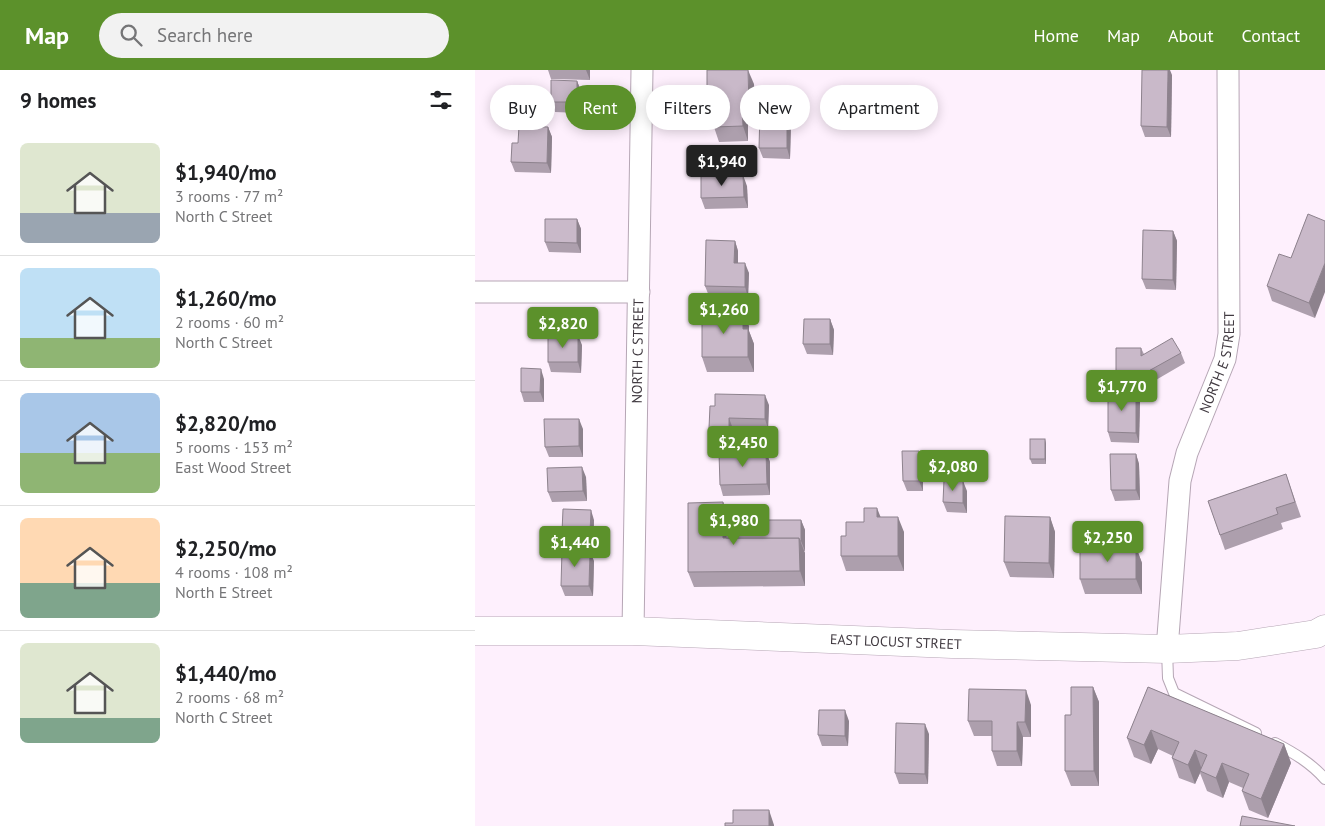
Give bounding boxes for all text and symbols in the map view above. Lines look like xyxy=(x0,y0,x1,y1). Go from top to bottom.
search box xyxy=(99,13,449,58)
text: Map xyxy=(25,20,69,51)
icon: search xyxy=(117,21,145,49)
text: Search here xyxy=(157,23,253,47)
text: Home xyxy=(1033,24,1079,47)
text: Map xyxy=(1107,24,1140,47)
text: About xyxy=(1168,24,1214,47)
text: Contact xyxy=(1242,24,1300,47)
chip: Buy xyxy=(490,85,555,130)
chip: Rent xyxy=(565,85,636,130)
chip: Filters xyxy=(646,85,730,130)
chip: New xyxy=(740,85,810,130)
chip: Apartment xyxy=(820,85,938,130)
icon: filters xyxy=(427,86,455,114)
text: 9 homes xyxy=(20,87,96,114)
pin: $1,940 xyxy=(681,144,763,187)
text: $1,940 xyxy=(697,151,747,171)
text: $1,940/mo xyxy=(175,159,277,186)
icon: home xyxy=(60,163,120,223)
text: 3 rooms · 77 m² xyxy=(175,186,283,206)
text: North C Street xyxy=(175,206,272,226)
text: $1,260/mo xyxy=(175,285,277,312)
icon: home xyxy=(60,288,120,348)
pin: $1,260 xyxy=(683,292,765,335)
street label: NORTH C STREET xyxy=(628,298,647,404)
text: $1,260 xyxy=(699,299,749,319)
pin: $2,820 xyxy=(522,306,604,349)
street label: NORTH E STREET xyxy=(1195,311,1238,415)
text: 2 rooms · 60 m² xyxy=(175,312,284,332)
text: $2,820 xyxy=(538,313,588,333)
text: North C Street xyxy=(175,332,272,352)
pin: $1,770 xyxy=(1081,370,1163,412)
text: $1,770 xyxy=(1097,376,1147,396)
text: $2,820/mo xyxy=(175,410,277,437)
icon: home xyxy=(60,413,120,473)
pin: $2,450 xyxy=(702,426,784,468)
text: $2,450 xyxy=(718,432,768,452)
text: 5 rooms · 153 m² xyxy=(175,437,293,457)
pin: $2,080 xyxy=(912,450,994,492)
text: $2,080 xyxy=(928,456,978,476)
text: East Wood Street xyxy=(175,457,291,477)
pin: $1,980 xyxy=(693,504,775,546)
text: $1,980 xyxy=(709,510,759,530)
pin: $2,250 xyxy=(1067,520,1149,563)
pin: $1,440 xyxy=(534,526,616,568)
text: $2,250 xyxy=(1083,527,1133,547)
text: $1,440 xyxy=(550,532,600,552)
text: $2,250/mo xyxy=(175,535,277,562)
icon: home xyxy=(60,538,120,598)
text: 4 rooms · 108 m² xyxy=(175,562,293,582)
text: North E Street xyxy=(175,582,272,602)
street label: EAST LOCUST STREET xyxy=(829,630,962,653)
text: $1,440/mo xyxy=(175,660,277,687)
icon: home xyxy=(60,663,120,723)
text: 2 rooms · 68 m² xyxy=(175,687,284,707)
text: North C Street xyxy=(175,707,272,727)

